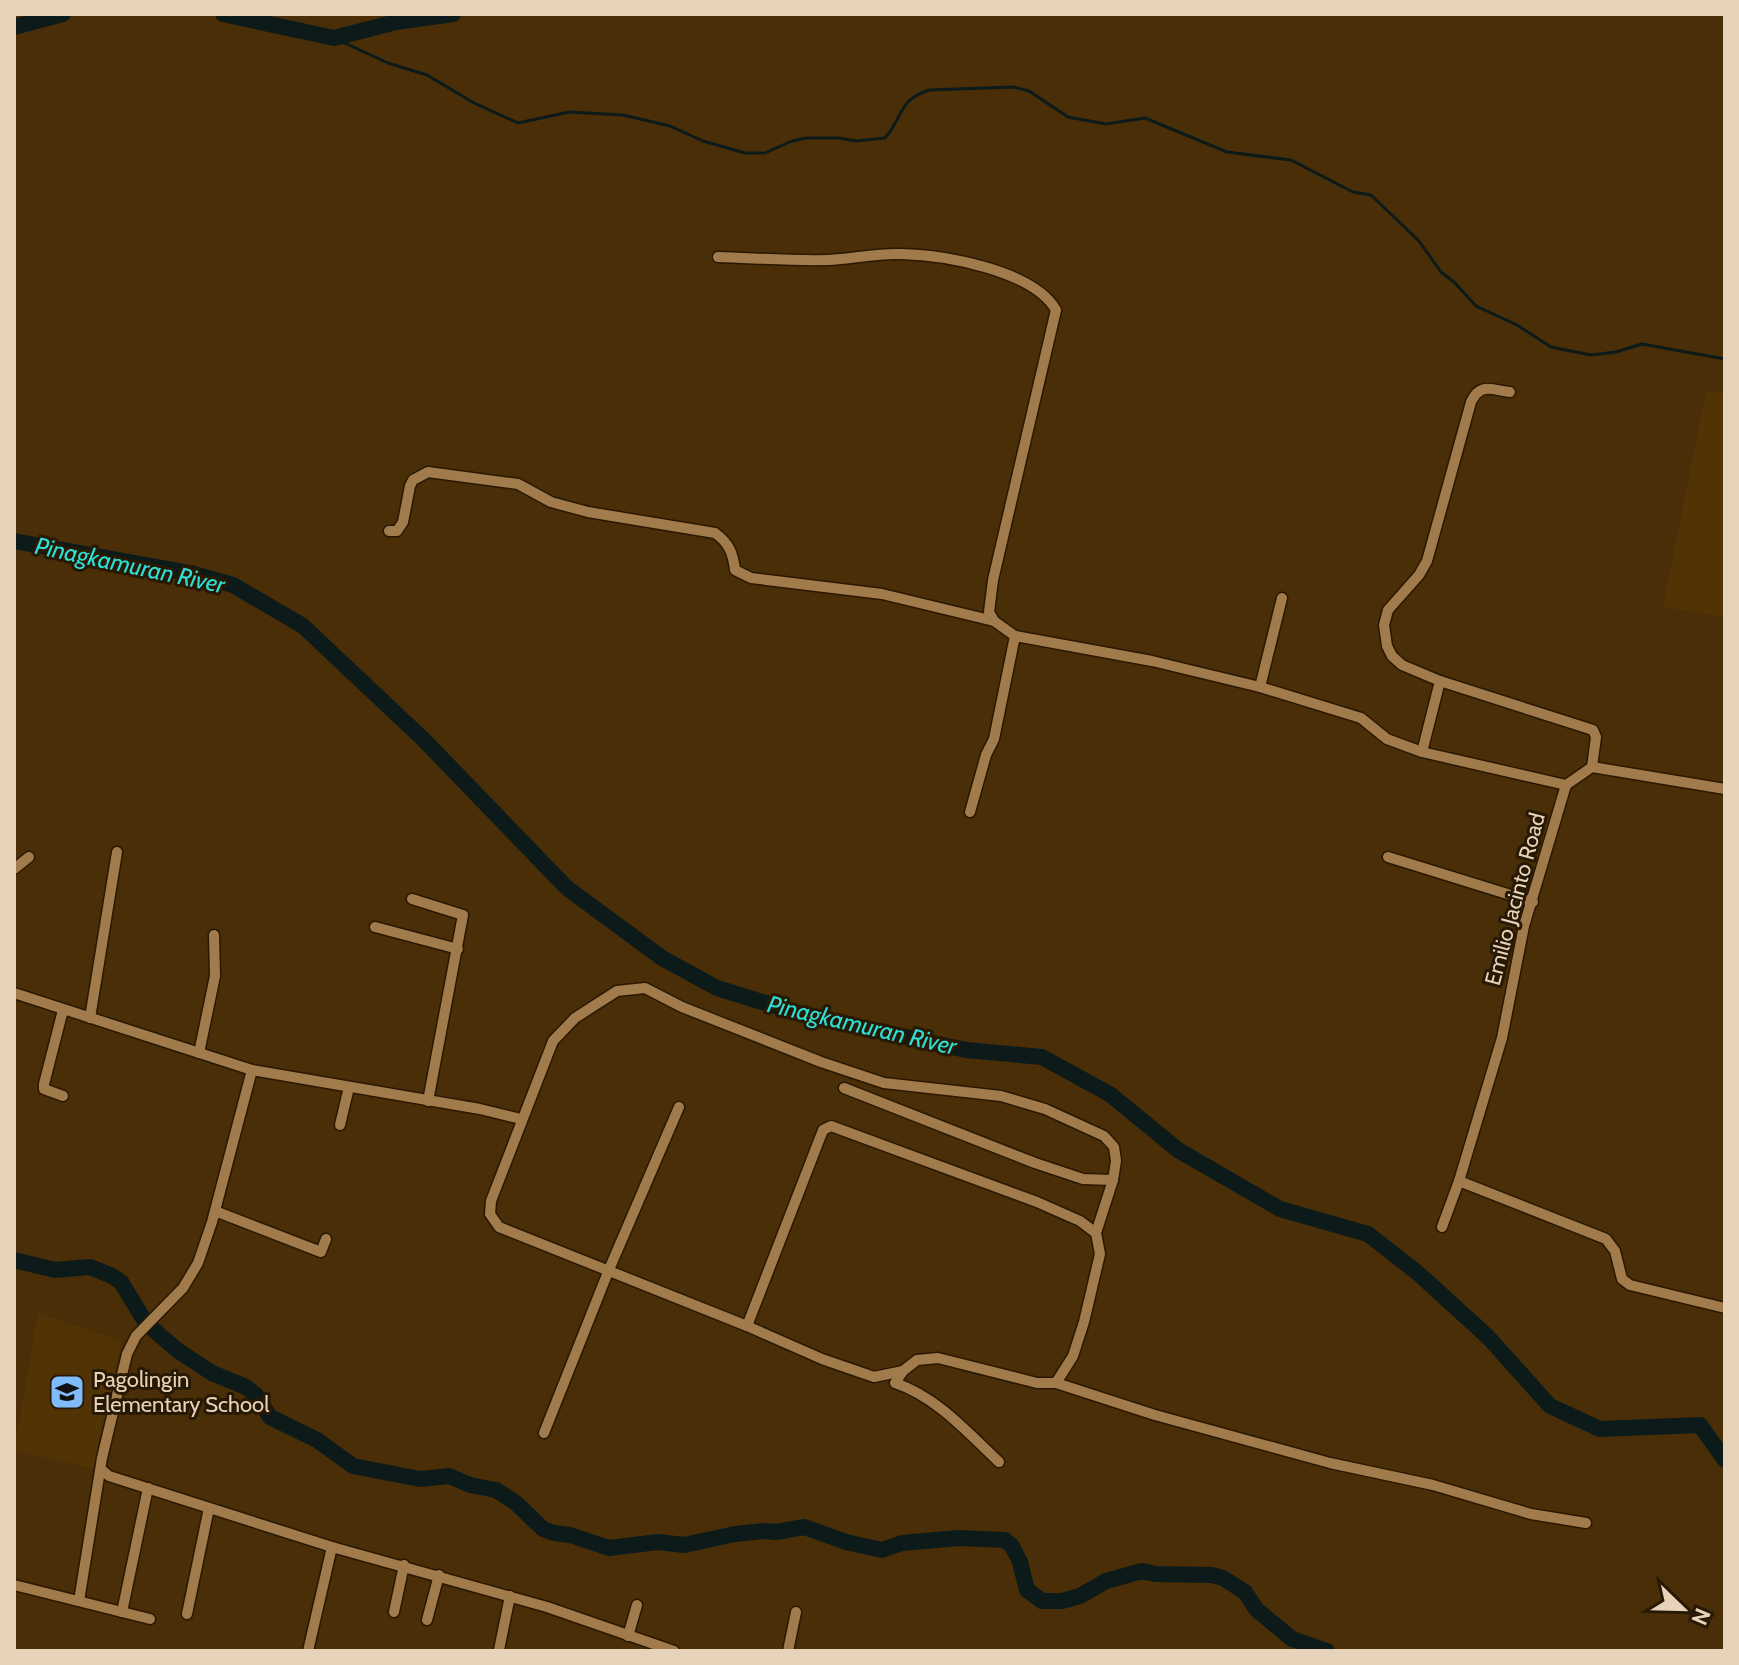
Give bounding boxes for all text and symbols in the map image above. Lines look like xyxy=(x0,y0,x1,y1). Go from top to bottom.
water label: Pinagkamuran River xyxy=(32,531,229,600)
street label: Emilio Jacinto Road xyxy=(1479,810,1551,988)
water label: Pinagkamuran River xyxy=(765,989,961,1061)
place label: Pagolingin Elementary School xyxy=(93,1366,270,1418)
school or university icon: Pagolingin Elementary School xyxy=(48,1373,86,1411)
north arrow xyxy=(1643,1569,1723,1649)
text: N xyxy=(1685,1604,1716,1629)

